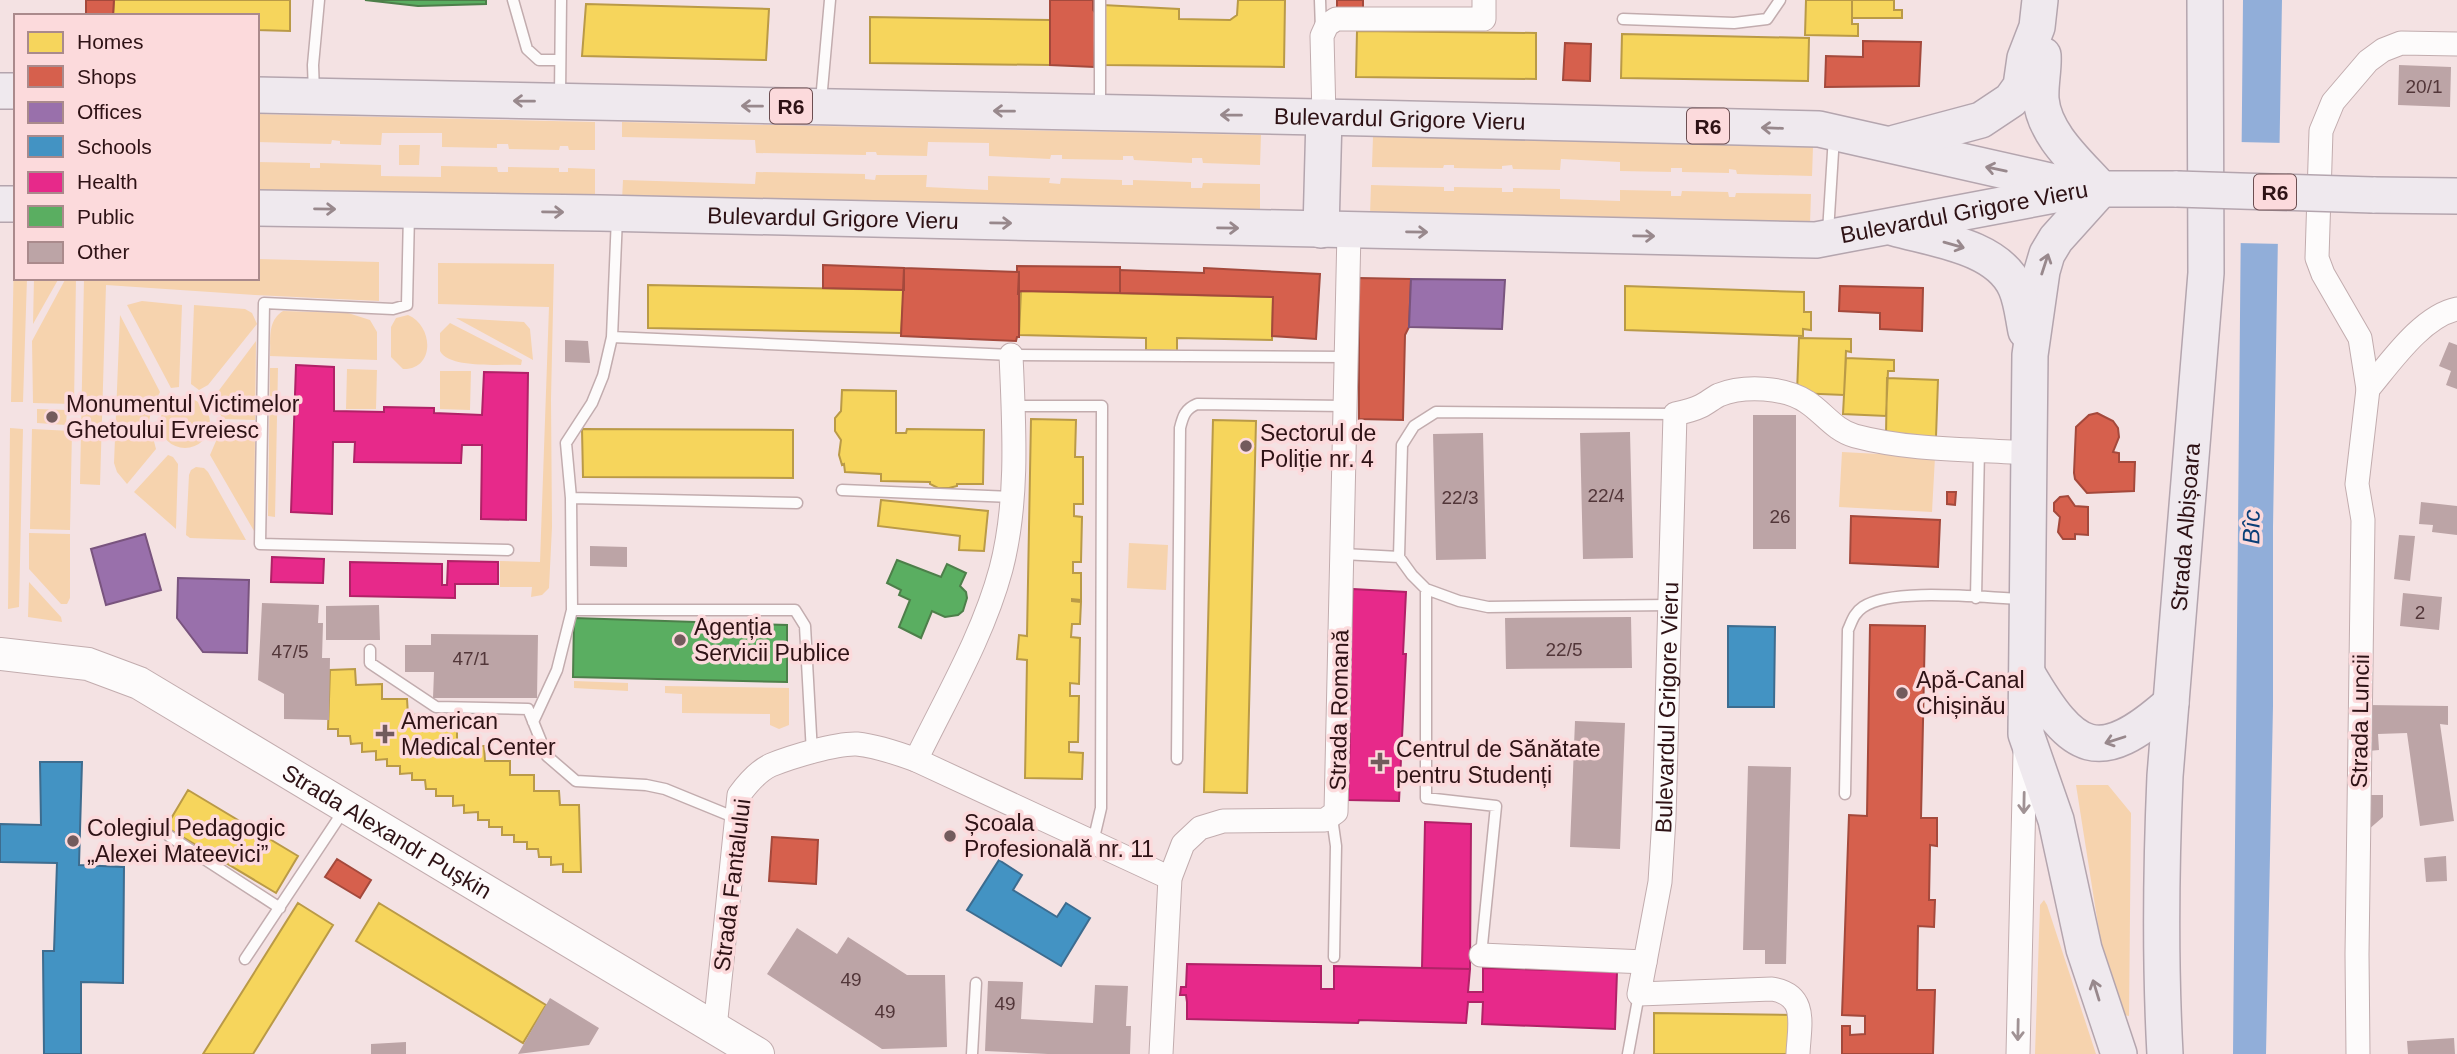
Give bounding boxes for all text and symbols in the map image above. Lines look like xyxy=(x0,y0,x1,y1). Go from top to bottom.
legend xyxy=(14,14,259,280)
text: Homes xyxy=(77,30,144,53)
text: Shops xyxy=(77,65,137,88)
house number: 20/1 xyxy=(2406,76,2442,97)
road number: R6 xyxy=(770,88,812,124)
one-way arrow xyxy=(513,94,536,107)
one-way arrow xyxy=(740,99,763,112)
text: Offices xyxy=(77,100,142,123)
street label: Bulevardul Grigore Vieru xyxy=(1274,103,1526,135)
one-way arrow xyxy=(992,104,1015,117)
road number: R6 xyxy=(1687,108,1729,144)
one-way arrow xyxy=(1220,109,1243,122)
one-way arrow xyxy=(1761,121,1784,135)
text: Schools xyxy=(77,135,152,158)
one-way arrow xyxy=(1985,161,2008,175)
text: Health xyxy=(77,170,138,193)
road number: R6 xyxy=(2254,174,2296,210)
street label: Bulevardul Grigore Vieru xyxy=(1838,176,2090,248)
one-way arrow xyxy=(314,202,337,216)
street label: Bulevardul Grigore Vieru xyxy=(707,202,959,234)
text: Public xyxy=(77,205,134,228)
one-way arrow xyxy=(541,206,564,219)
one-way arrow xyxy=(989,216,1012,230)
one-way arrow xyxy=(1217,221,1240,235)
one-way arrow xyxy=(1405,225,1428,238)
one-way arrow xyxy=(1633,229,1656,243)
one-way arrow xyxy=(1942,239,1964,252)
text: Other xyxy=(77,240,130,263)
one-way arrow xyxy=(2040,253,2052,275)
place label: Monumentul Victimelor Ghetoului Evreiesc xyxy=(66,391,300,443)
marker: Monumentul Victimelor Ghetoului Evreiesc xyxy=(44,409,60,425)
place label: Sectorul de Poliție nr. 4 xyxy=(1260,420,1376,472)
marker: Sectorul de Poliție nr. 4 xyxy=(1238,438,1254,454)
street label: Strada Albișoara xyxy=(2165,442,2205,612)
house number: 22/4 xyxy=(1588,485,1625,506)
house number: 22/3 xyxy=(1442,487,1478,508)
house number: 26 xyxy=(1769,506,1791,527)
water label: Bîc xyxy=(2237,509,2265,545)
street label: Bulevardul Grigore Vieru xyxy=(1650,581,1683,834)
house number: 2 xyxy=(2415,602,2425,623)
place label: Agenția Servicii Publice xyxy=(694,614,850,666)
street label: Strada Romană xyxy=(1325,629,1353,791)
marker: Agenția Servicii Publice xyxy=(672,632,688,648)
house number: 22/5 xyxy=(1546,639,1582,660)
house number: 47/5 xyxy=(272,641,308,662)
house number: 47/1 xyxy=(453,648,489,669)
street label: Strada Luncii xyxy=(2346,654,2374,788)
place label: Apă-Canal Chișinău xyxy=(1916,667,2025,719)
marker: Apă-Canal Chișinău xyxy=(1894,685,1910,701)
place label: American Medical Center xyxy=(401,708,556,760)
marker: American Medical Center xyxy=(375,724,395,744)
one-way arrow xyxy=(2105,735,2127,747)
place label: Centrul de Sănătate pentru Studenți xyxy=(1396,736,1601,788)
marker: Centrul de Sănătate pentru Studenți xyxy=(1370,752,1390,772)
street label: Strada Alexandr Pușkin xyxy=(278,759,496,904)
one-way arrow xyxy=(2017,791,2031,814)
street label: Strada Fantalului xyxy=(709,797,755,973)
place label: Școala Profesională nr. 11 xyxy=(964,810,1154,862)
place label: Colegiul Pedagogic „Alexei Mateevici” xyxy=(87,815,285,867)
marker: Școala Profesională nr. 11 xyxy=(942,828,958,844)
marker: Colegiul Pedagogic „Alexei Mateevici” xyxy=(65,833,81,849)
house number: 49 xyxy=(840,969,862,990)
one-way arrow xyxy=(2089,979,2102,1001)
house number: 49 xyxy=(994,993,1016,1014)
house number: 49 xyxy=(874,1001,896,1022)
one-way arrow xyxy=(2012,1018,2025,1041)

